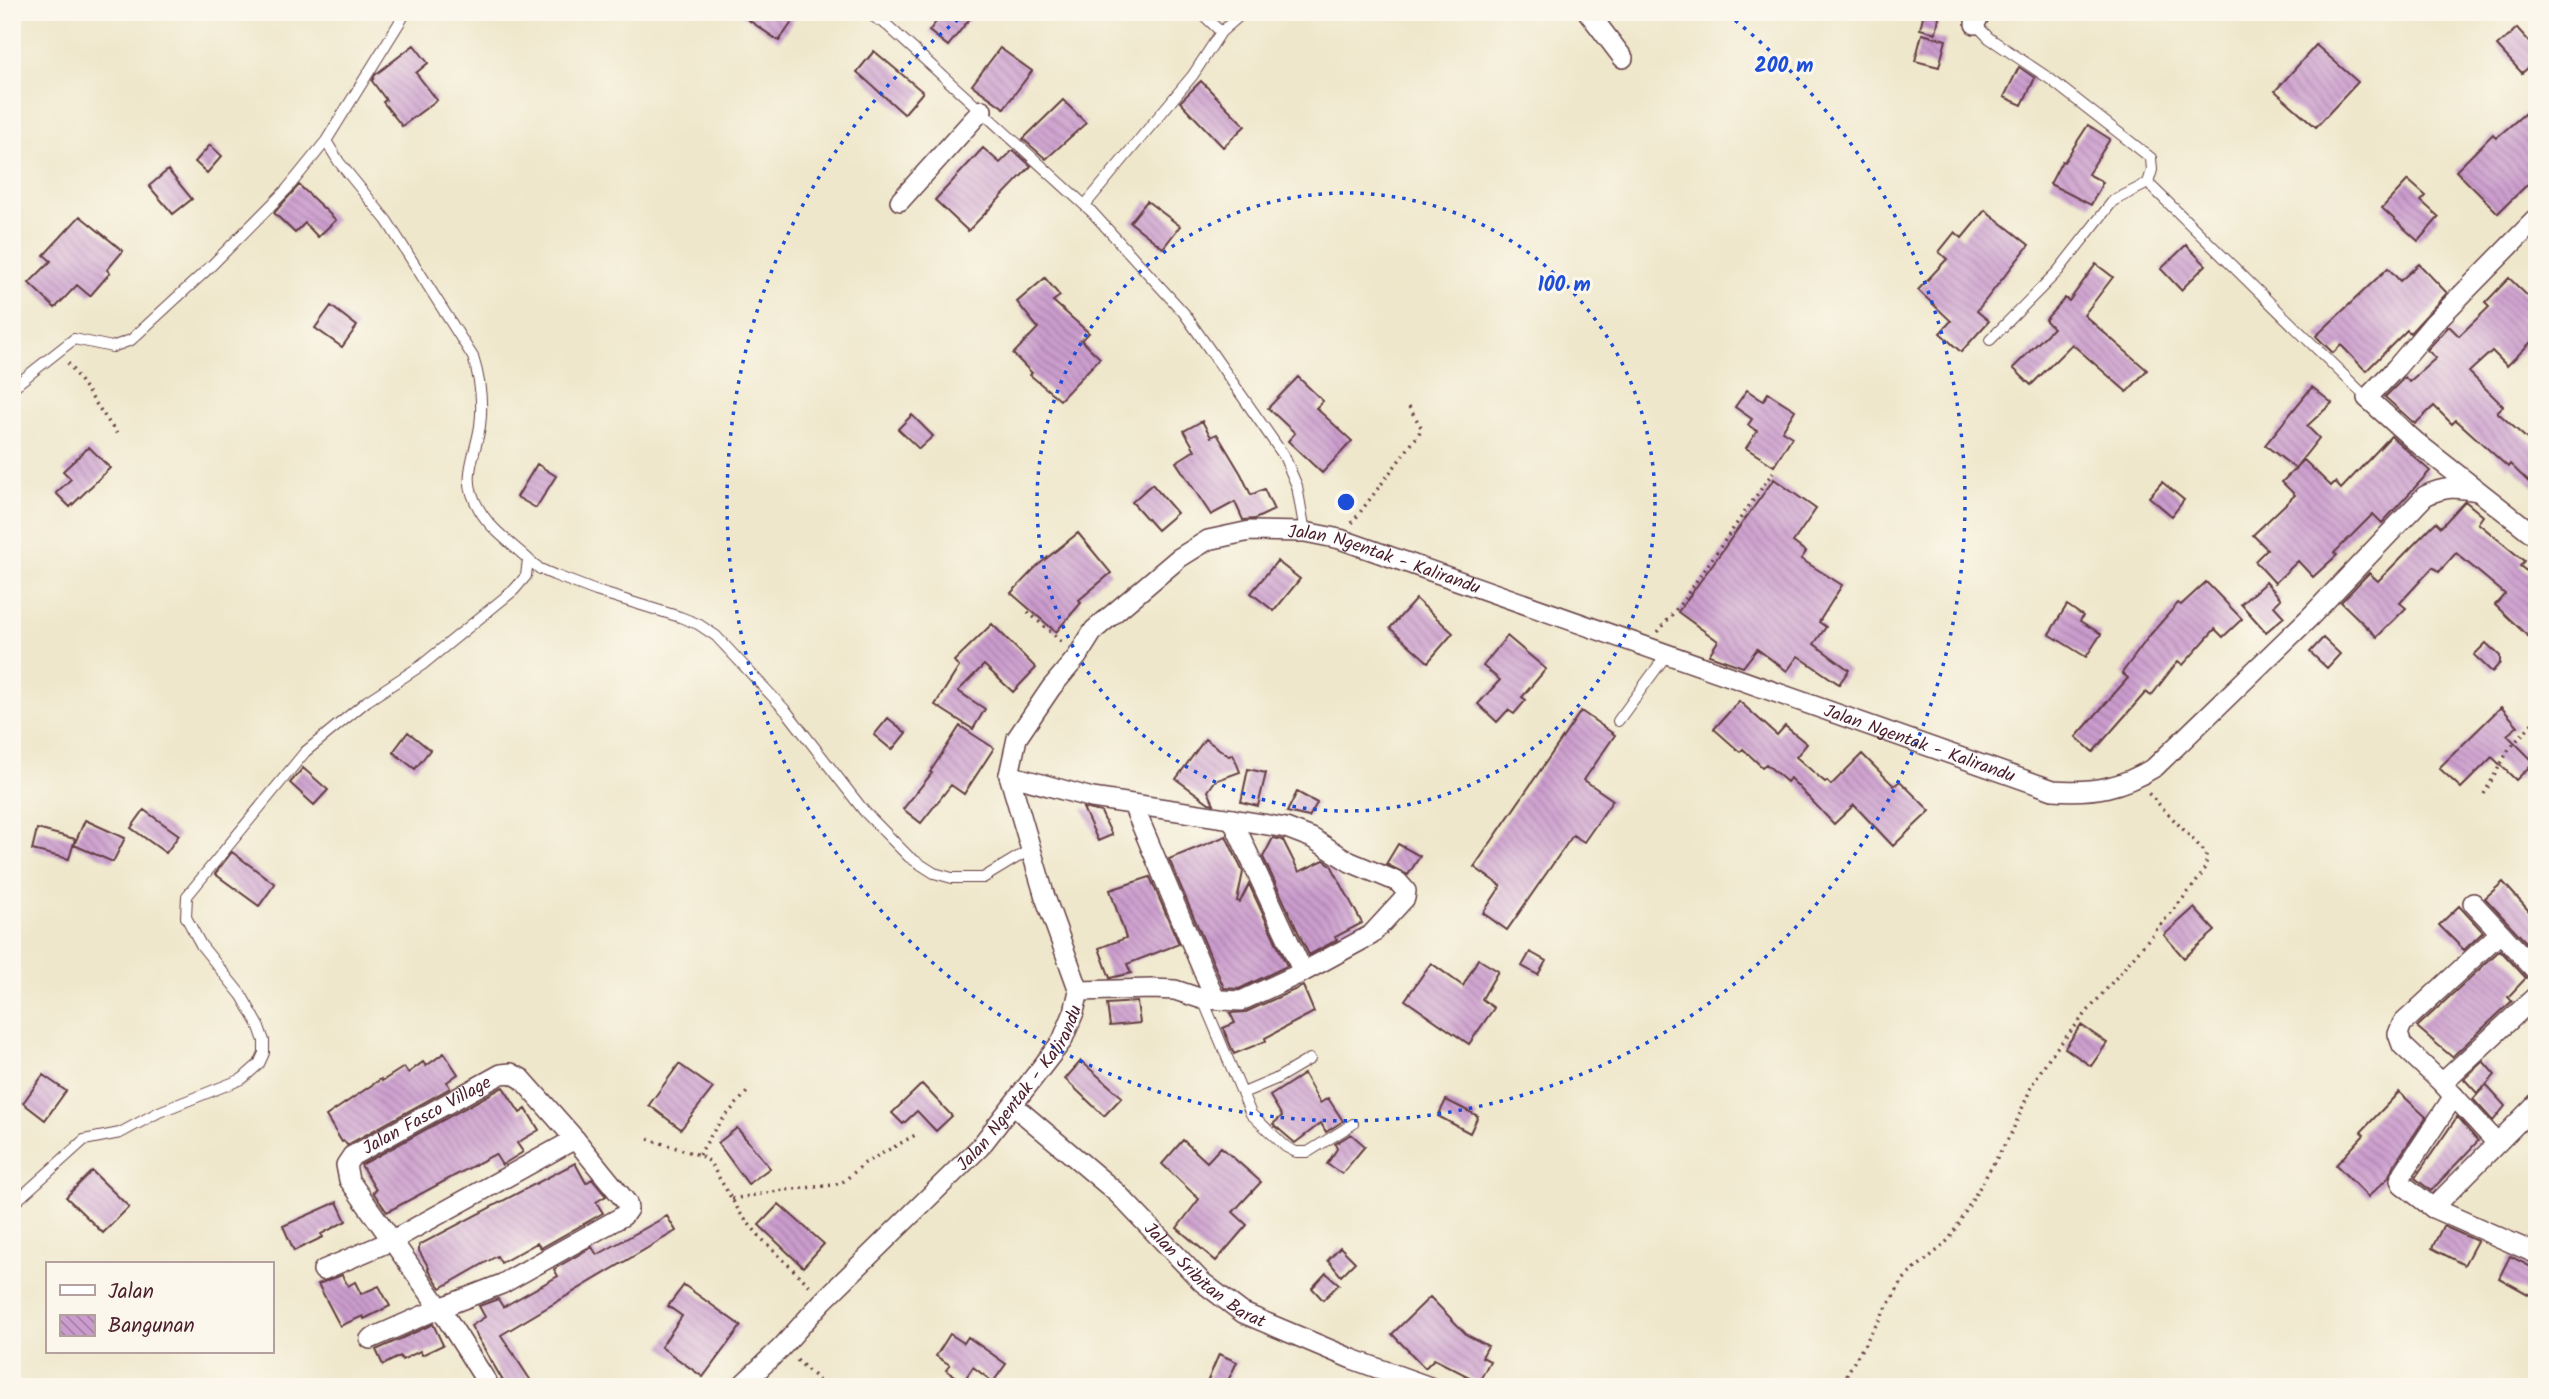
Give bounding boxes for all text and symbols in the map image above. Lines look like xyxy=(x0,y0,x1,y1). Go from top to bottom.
text: 200 m xyxy=(1754,50,1814,83)
text: 100 m xyxy=(1537,269,1591,302)
centre of rings xyxy=(1334,490,1358,514)
street label: Jalan Ngentak - Kalirandu xyxy=(1287,519,1484,603)
street label: Jalan Ngentak - Kalirandu xyxy=(1819,697,2019,792)
street label: Jalan Ngentak - Kalirandu xyxy=(950,1002,1091,1179)
street label: Jalan Fasco Village xyxy=(358,1069,497,1163)
street label: Jalan Sribitan Barat xyxy=(1136,1216,1271,1337)
legend xyxy=(46,1262,273,1354)
text: Jalan xyxy=(108,1276,154,1309)
text: Bangunan xyxy=(108,1310,195,1343)

